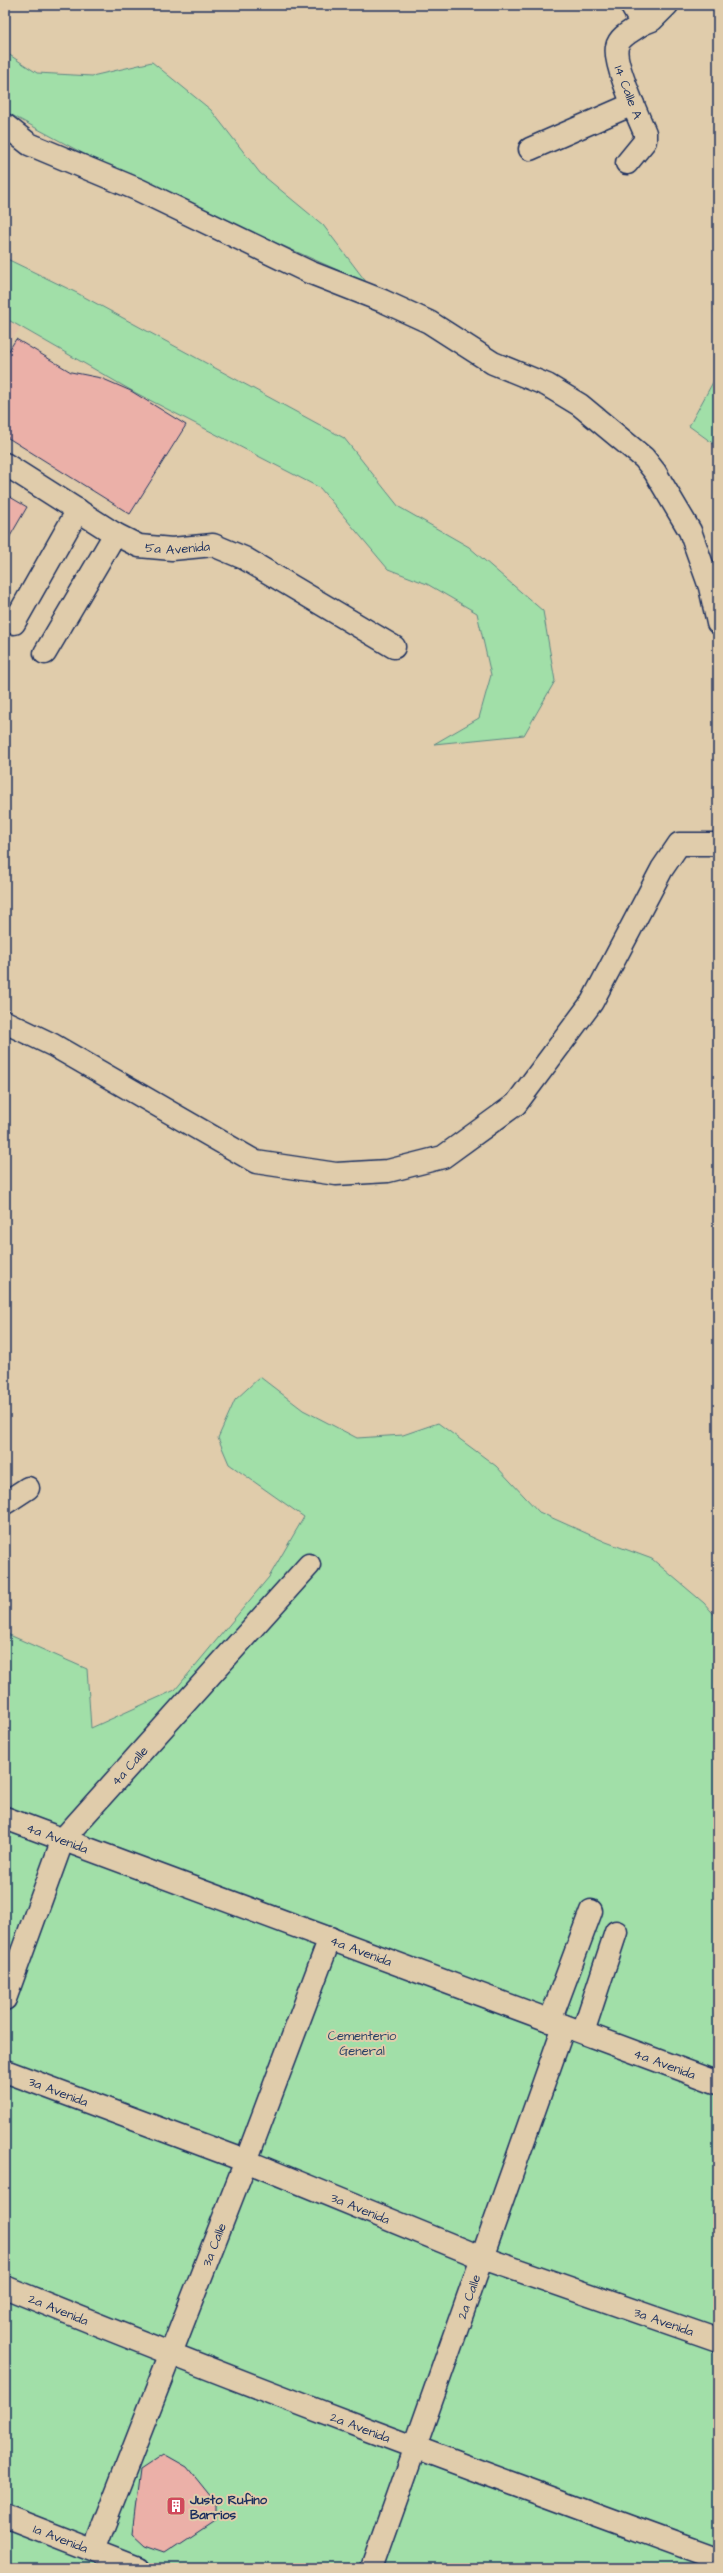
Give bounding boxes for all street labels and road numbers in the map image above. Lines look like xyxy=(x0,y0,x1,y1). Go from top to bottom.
street label: 14 Calle A xyxy=(610,63,647,122)
street label: 5a Avenida xyxy=(144,537,211,559)
street label: 4a Calle xyxy=(107,1742,152,1790)
street label: 4a Avenida xyxy=(24,1819,91,1858)
street label: 4a Avenida xyxy=(327,1932,395,1971)
street label: 4a Avenida xyxy=(631,2045,698,2084)
street label: 3a Avenida xyxy=(26,2073,91,2111)
street label: 3a Avenida xyxy=(328,2189,393,2229)
street label: 3a Calle xyxy=(198,2220,231,2269)
street label: 2a Calle xyxy=(453,2272,485,2322)
street label: 2a Avenida xyxy=(26,2290,91,2330)
street label: 3a Avenida xyxy=(631,2303,696,2341)
street label: 2a Avenida xyxy=(327,2408,393,2447)
street label: 1a Avenida xyxy=(31,2520,91,2558)

